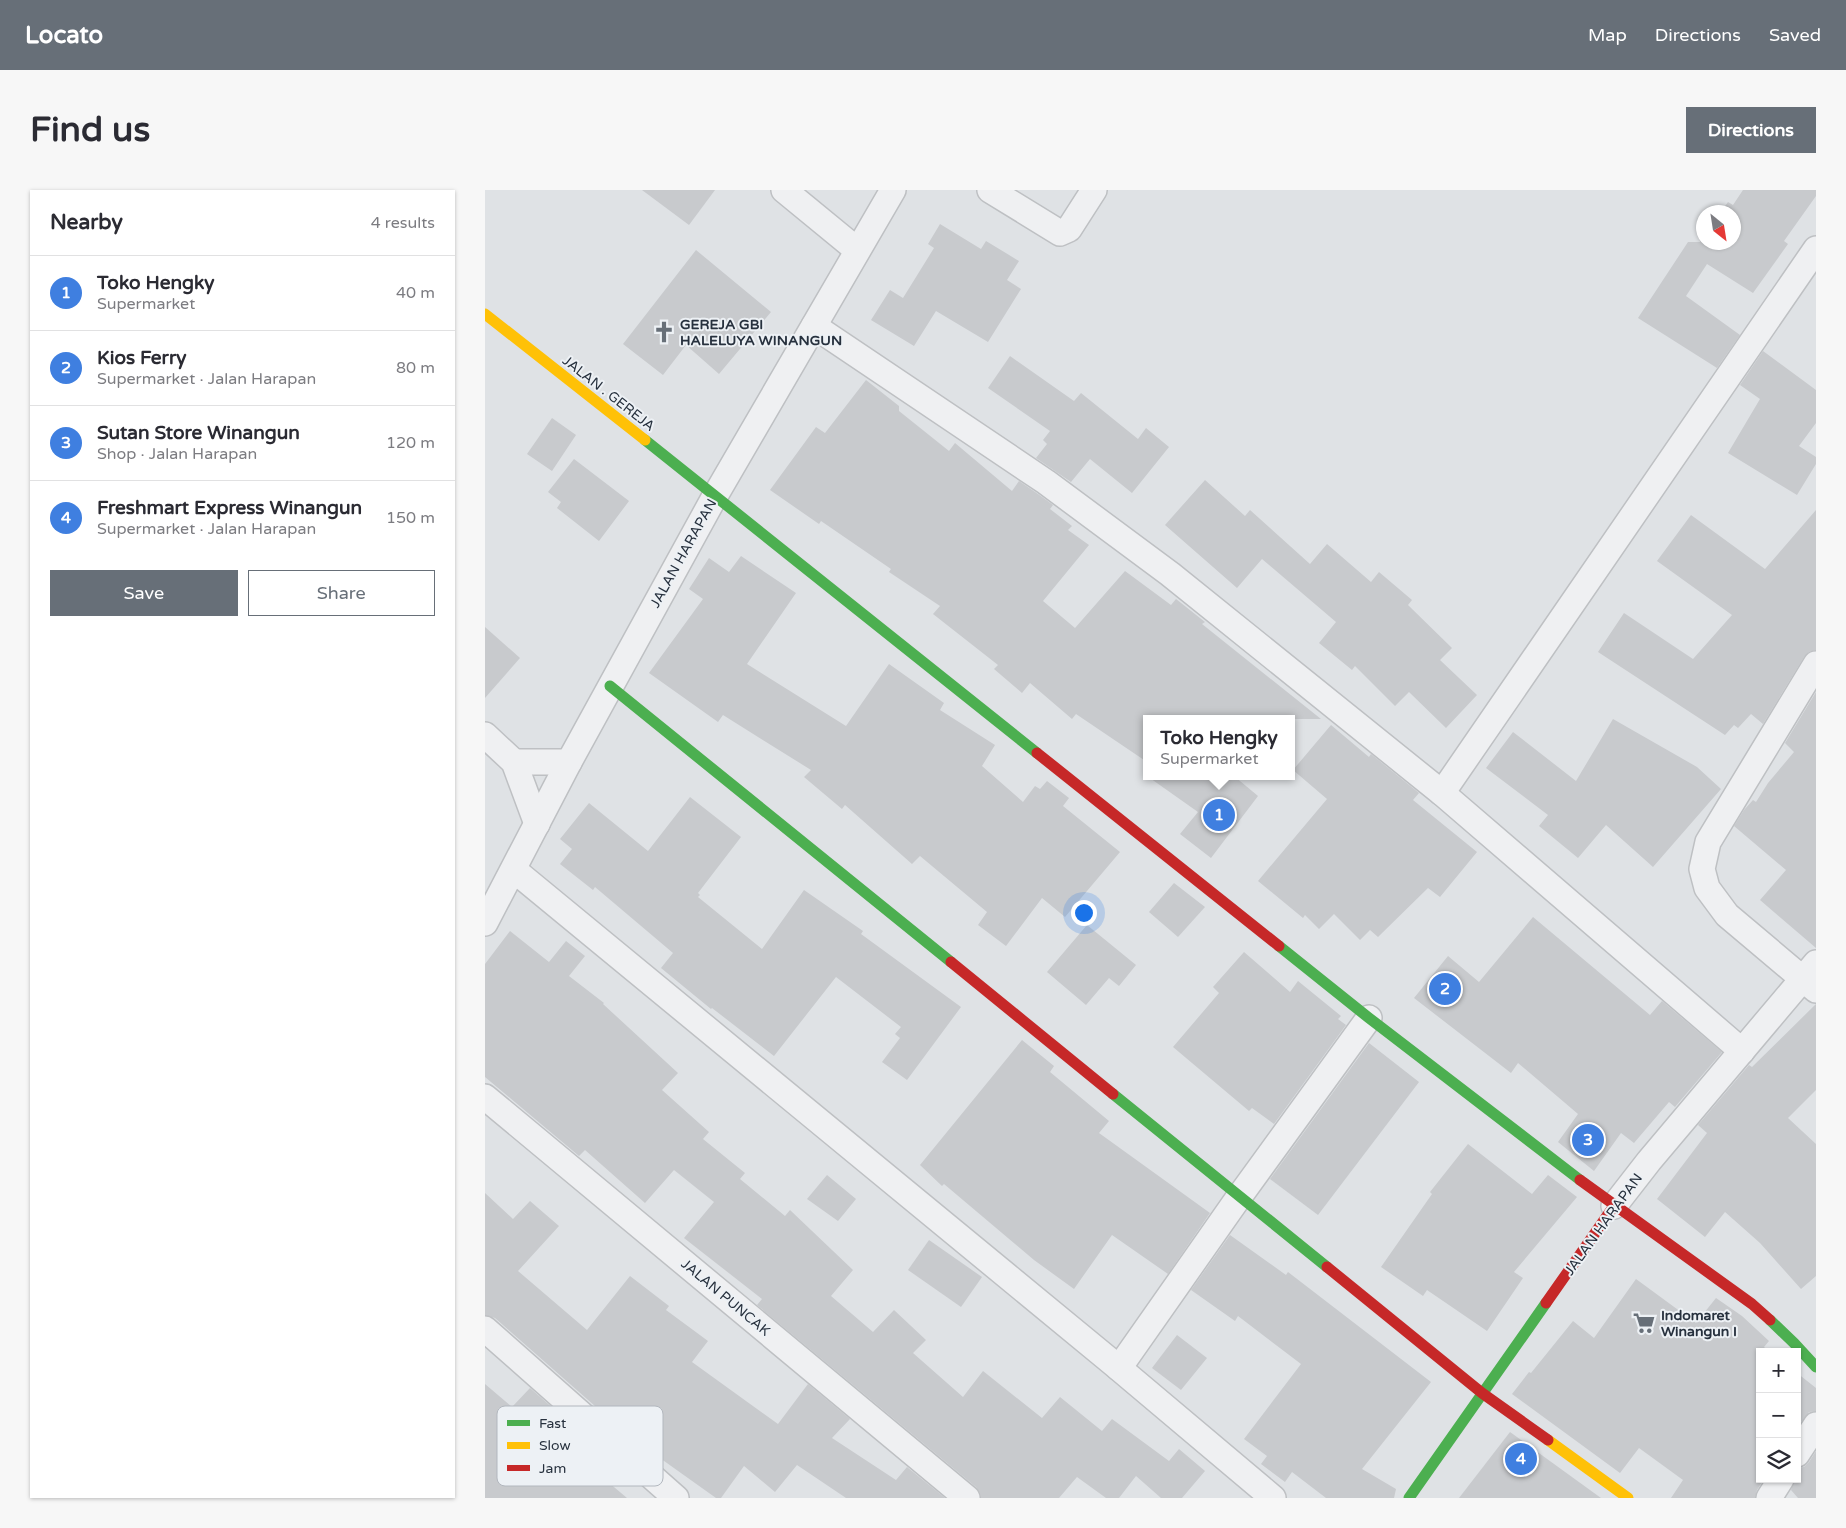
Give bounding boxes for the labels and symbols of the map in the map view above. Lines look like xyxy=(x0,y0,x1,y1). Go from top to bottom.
north arrow xyxy=(1696,205,1741,250)
place label: GEREJA GBI HALELUYA WINANGUN xyxy=(680,316,842,349)
church icon: GEREJA GBI HALELUYA WINANGUN xyxy=(651,319,677,345)
street label: JALAN . GEREJA xyxy=(559,352,658,435)
street label: JALAN HARAPAN xyxy=(646,496,720,611)
pin: 1 xyxy=(1203,796,1235,834)
your location xyxy=(1071,900,1097,926)
pin: 2 xyxy=(1429,970,1461,1008)
pin: 3 xyxy=(1572,1121,1604,1159)
street label: JALAN HARAPAN xyxy=(1561,1170,1646,1279)
street label: JALAN PUNCAK xyxy=(678,1255,774,1340)
place label: Indomaret Winangun I xyxy=(1661,1307,1737,1340)
supermarket icon: Indomaret Winangun I xyxy=(1631,1310,1657,1336)
legend xyxy=(497,1406,663,1486)
text: Fast xyxy=(539,1415,567,1432)
text: Slow xyxy=(539,1437,571,1454)
pin: 4 xyxy=(1505,1440,1537,1478)
text: Jam xyxy=(539,1460,566,1477)

